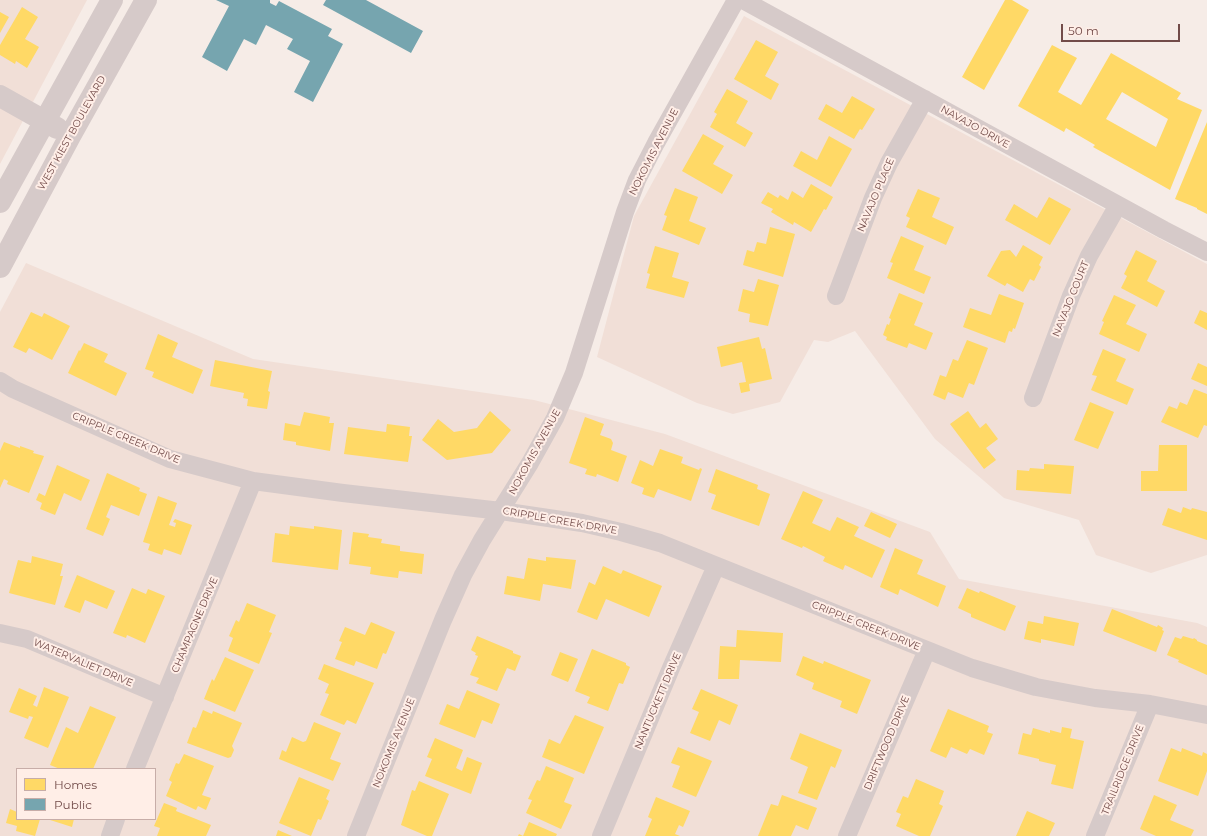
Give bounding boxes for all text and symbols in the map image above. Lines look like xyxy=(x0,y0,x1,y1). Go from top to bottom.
scale bar xyxy=(1063,16,1182,42)
text: 50 m xyxy=(1068,23,1099,38)
street label: WEST KIEST BOULEVARD xyxy=(36,74,108,192)
street label: NAVAJO DRIVE xyxy=(939,103,1011,151)
street label: NOKOMIS AVENUE xyxy=(627,106,681,198)
street label: NAVAJO PLACE xyxy=(855,156,897,234)
street label: NAVAJO COURT xyxy=(1050,259,1092,339)
street label: NOKOMIS AVENUE xyxy=(506,407,564,497)
street label: CRIPPLE CREEK DRIVE xyxy=(70,410,182,466)
street label: CRIPPLE CREEK DRIVE xyxy=(502,505,618,537)
street label: CHAMPAGNE DRIVE xyxy=(169,575,221,675)
street label: CRIPPLE CREEK DRIVE xyxy=(810,599,922,653)
street label: WATERVALIET DRIVE xyxy=(31,637,135,689)
street label: NANTUCKETT DRIVE xyxy=(632,651,684,751)
street label: DRIFTWOOD DRIVE xyxy=(862,694,912,792)
street label: NOKOMIS AVENUE xyxy=(370,696,418,790)
street label: TRAILRIDGE DRIVE xyxy=(1099,723,1147,817)
legend xyxy=(16,768,156,820)
text: Homes xyxy=(54,777,97,792)
text: Public xyxy=(54,797,92,812)

